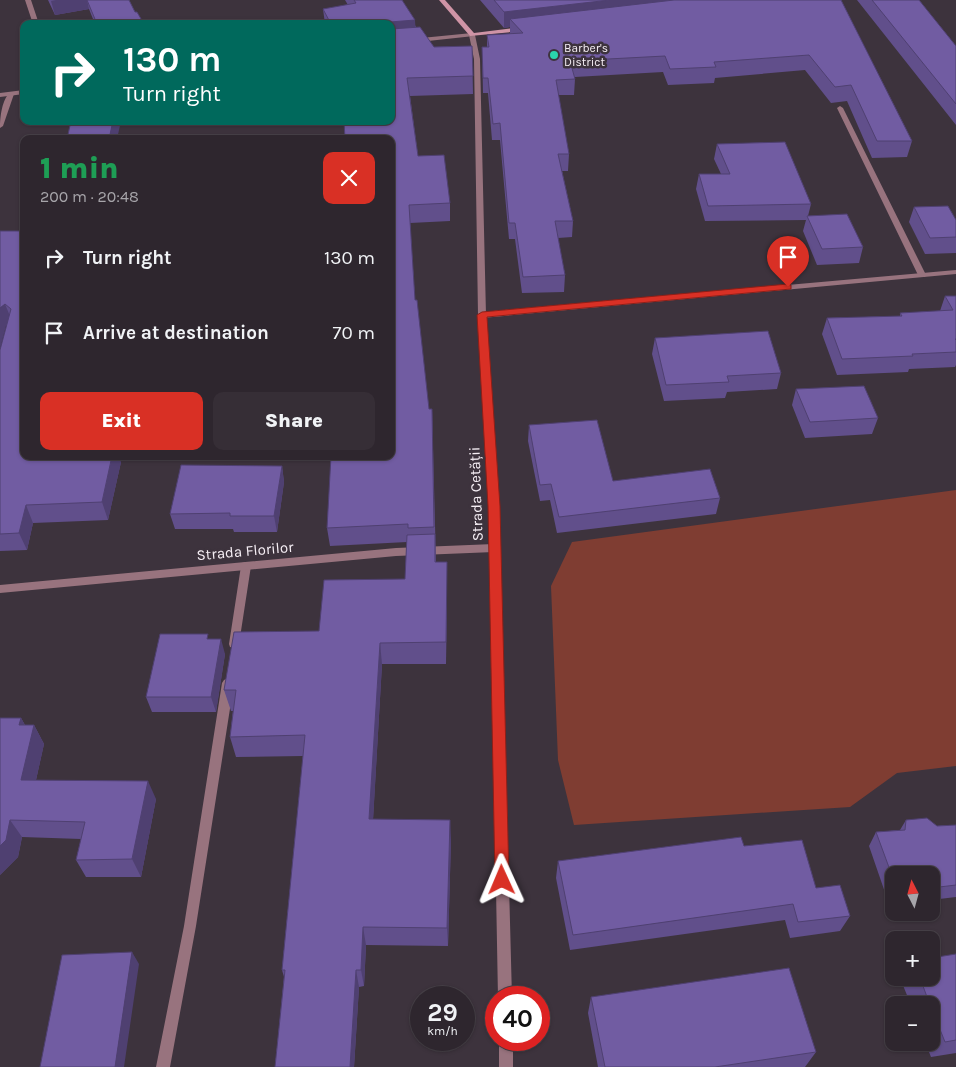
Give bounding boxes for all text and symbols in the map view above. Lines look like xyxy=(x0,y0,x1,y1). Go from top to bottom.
text: 130 m xyxy=(123,39,221,80)
icon: right xyxy=(40,40,105,105)
place label: Barber's District xyxy=(564,41,608,69)
marker: Barber's District xyxy=(548,49,560,61)
text: Turn right xyxy=(123,81,221,107)
text: 1 min xyxy=(40,150,119,186)
button: close xyxy=(323,152,375,204)
text: 200 m · 20:48 xyxy=(40,187,139,206)
pin xyxy=(767,236,809,287)
icon: arrive xyxy=(774,243,802,271)
icon: right xyxy=(40,244,68,272)
text: Turn right xyxy=(83,247,172,269)
text: 130 m xyxy=(324,247,375,269)
icon: arrive xyxy=(40,319,68,347)
text: Arrive at destination xyxy=(83,322,269,344)
text: 70 m xyxy=(333,322,375,344)
button: Exit xyxy=(40,392,203,450)
button: Share xyxy=(213,392,375,450)
street label: Strada Cetății xyxy=(465,446,487,542)
street label: Strada Florilor xyxy=(196,538,295,564)
position arrow xyxy=(475,853,527,905)
north arrow xyxy=(885,866,940,921)
map controls xyxy=(885,866,940,1051)
button: + xyxy=(885,931,940,986)
speed limit sign: 40 xyxy=(485,986,550,1051)
button: − xyxy=(885,996,940,1051)
text: 29 xyxy=(427,998,458,1027)
text: km/h xyxy=(427,1024,458,1038)

